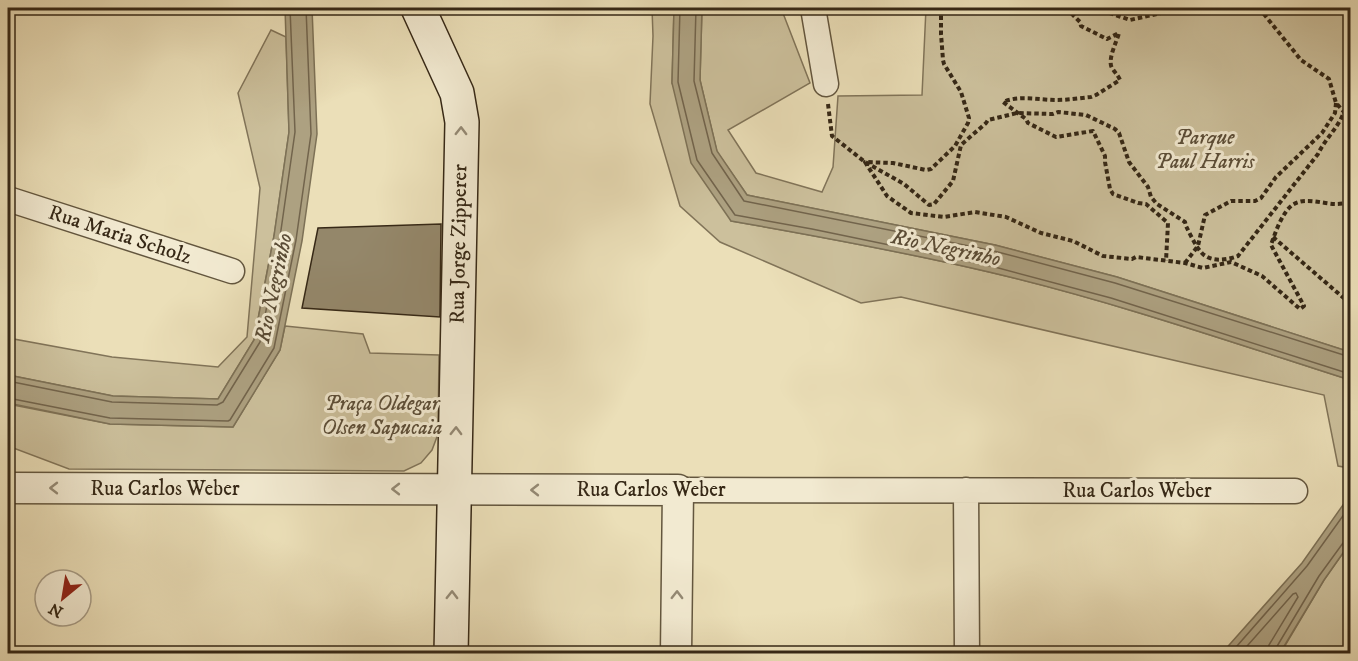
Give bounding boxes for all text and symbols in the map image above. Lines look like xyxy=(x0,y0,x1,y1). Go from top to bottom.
park label: Parque Paul Harris xyxy=(1155,125,1255,175)
one-way arrow xyxy=(455,126,467,135)
street label: Rua Jorge Zipperer xyxy=(445,164,473,324)
street label: Rua Maria Scholz xyxy=(45,200,195,270)
water label: Rio Negrinho xyxy=(888,223,1003,273)
water label: Rio Negrinho xyxy=(249,231,299,346)
park label: Praça Oldegar Olsen Sapucaia xyxy=(322,391,442,441)
one-way arrow xyxy=(449,426,462,435)
street label: Rua Carlos Weber xyxy=(90,476,240,502)
street label: Rua Carlos Weber xyxy=(576,477,726,503)
street label: Rua Carlos Weber xyxy=(1062,478,1212,504)
one-way arrow xyxy=(49,482,58,494)
one-way arrow xyxy=(391,483,400,495)
one-way arrow xyxy=(531,484,540,496)
north arrow xyxy=(33,568,93,628)
one-way arrow xyxy=(446,591,458,600)
one-way arrow xyxy=(671,591,683,600)
text: N xyxy=(45,598,67,622)

